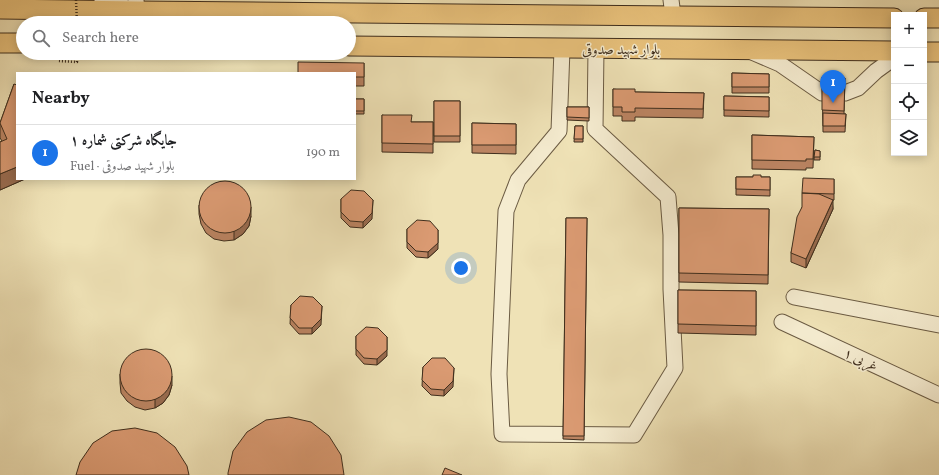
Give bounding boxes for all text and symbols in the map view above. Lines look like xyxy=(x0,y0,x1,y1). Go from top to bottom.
map controls xyxy=(891,12,927,156)
button: + xyxy=(891,12,927,48)
search box xyxy=(16,16,356,60)
icon: search xyxy=(30,27,52,49)
text: Search here xyxy=(62,28,139,49)
street label: بلوار شهید صدوقی xyxy=(582,41,660,60)
button: − xyxy=(891,48,927,84)
pin: 1 xyxy=(820,70,846,103)
button: locate xyxy=(891,84,927,120)
text: Nearby xyxy=(32,87,90,110)
button: layers xyxy=(891,120,927,156)
text: جایگاه شرکتی شماره ۱ xyxy=(70,131,177,152)
text: 1 xyxy=(42,144,48,162)
text: 190 m xyxy=(306,144,340,162)
text: Fuel · بلوار شهید صدوقی xyxy=(70,158,175,176)
your location xyxy=(451,258,471,278)
street label: ۱ غربی xyxy=(840,344,881,377)

